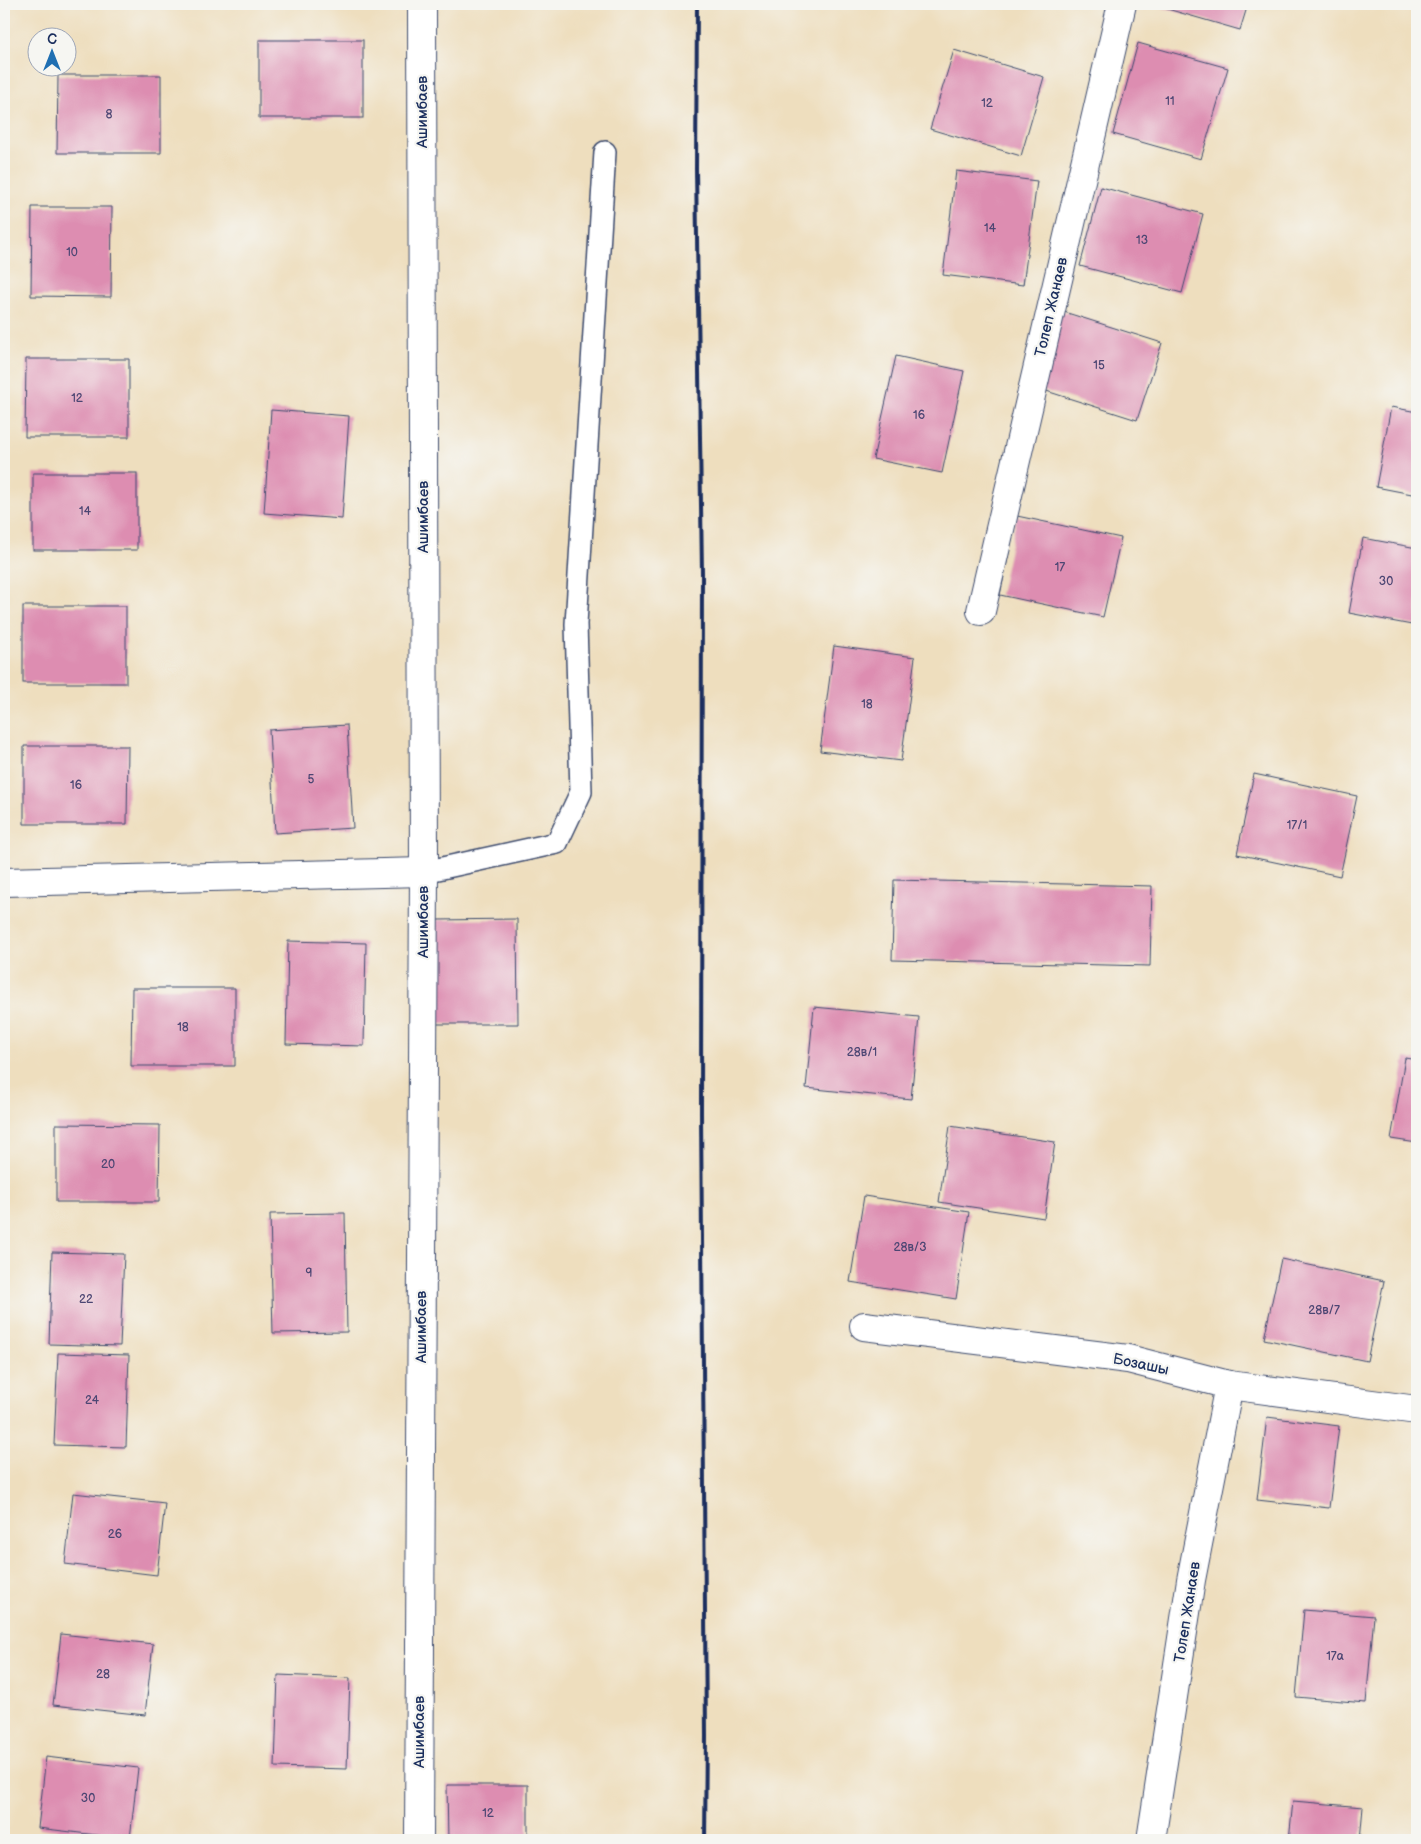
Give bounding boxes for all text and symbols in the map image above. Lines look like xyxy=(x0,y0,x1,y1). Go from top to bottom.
north arrow xyxy=(28,28,78,78)
text: С xyxy=(47,31,57,48)
street label: Ашимбаев xyxy=(413,76,432,149)
house number: 11 xyxy=(1165,94,1175,109)
house number: 12 xyxy=(981,96,993,111)
house number: 8 xyxy=(106,107,113,122)
house number: 14 xyxy=(984,221,997,236)
house number: 13 xyxy=(1136,233,1148,248)
house number: 10 xyxy=(66,245,78,260)
street label: Толеп Жанаев xyxy=(1031,255,1072,359)
house number: 15 xyxy=(1093,358,1105,373)
house number: 12 xyxy=(71,391,83,406)
house number: 16 xyxy=(913,408,925,423)
street label: Ашимбаев xyxy=(414,481,433,554)
house number: 14 xyxy=(79,504,92,519)
house number: 17 xyxy=(1055,560,1065,575)
house number: 30 xyxy=(1379,574,1393,589)
house number: 18 xyxy=(861,697,873,712)
house number: 5 xyxy=(308,772,315,787)
house number: 16 xyxy=(70,778,82,793)
house number: 17/1 xyxy=(1287,818,1307,833)
street label: Ашимбаев xyxy=(414,886,433,959)
house number: 18 xyxy=(177,1020,189,1035)
house number: 28в/1 xyxy=(847,1045,877,1060)
house number: 20 xyxy=(101,1157,115,1172)
house number: 28в/3 xyxy=(893,1240,927,1255)
house number: 9 xyxy=(306,1266,313,1281)
street label: Ашимбаев xyxy=(412,1291,431,1364)
house number: 22 xyxy=(79,1292,93,1307)
house number: 28в/7 xyxy=(1308,1303,1340,1318)
street label: Бозашы xyxy=(1111,1349,1171,1380)
house number: 24 xyxy=(85,1393,100,1408)
house number: 26 xyxy=(108,1527,122,1542)
street label: Толеп Жанаев xyxy=(1170,1560,1205,1664)
house number: 17а xyxy=(1326,1649,1344,1664)
house number: 28 xyxy=(96,1667,110,1682)
street label: Ашимбаев xyxy=(410,1696,429,1769)
house number: 30 xyxy=(81,1791,95,1806)
house number: 12 xyxy=(482,1806,494,1821)

